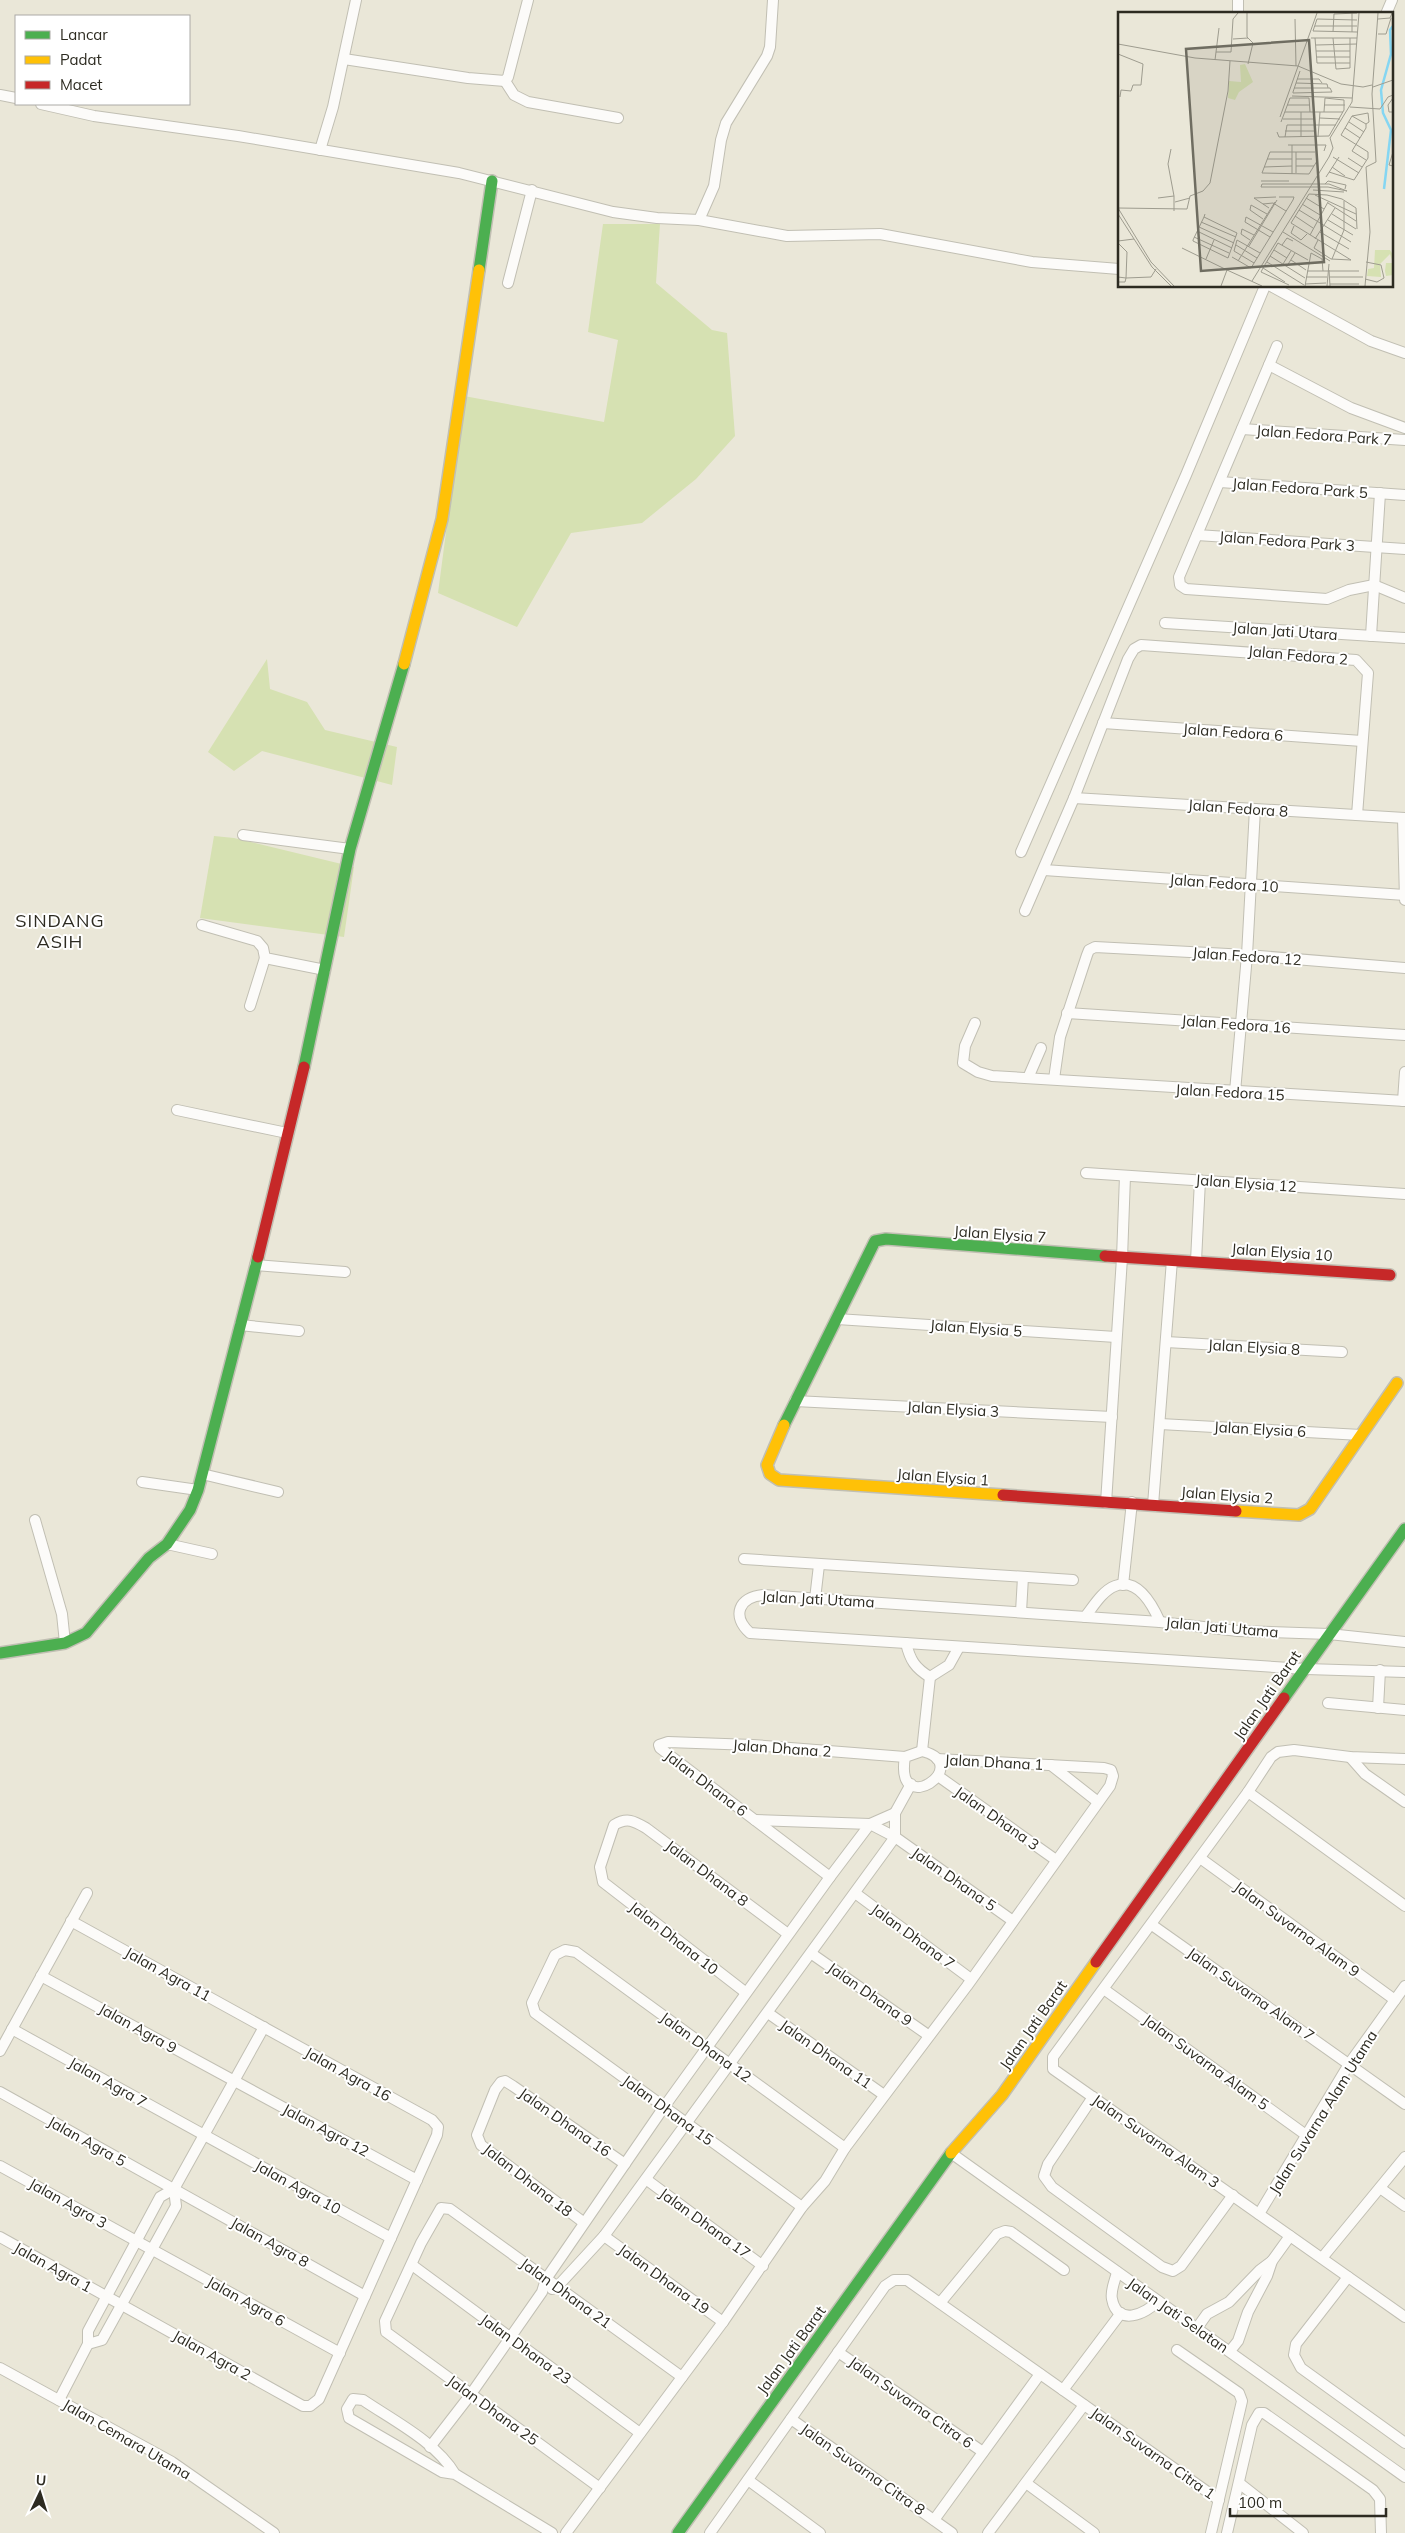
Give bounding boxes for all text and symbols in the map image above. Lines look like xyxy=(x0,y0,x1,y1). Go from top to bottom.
inset map xyxy=(1118,12,1392,288)
legend xyxy=(15,15,190,105)
text: Lancar xyxy=(60,25,108,44)
text: Padat xyxy=(60,50,102,69)
text: Macet xyxy=(60,75,103,94)
street label: Jalan Fedora Park 7 xyxy=(1256,421,1392,449)
street label: Jalan Fedora Park 5 xyxy=(1232,474,1368,502)
street label: Jalan Fedora Park 3 xyxy=(1219,527,1355,555)
street label: Jalan Jati Utara xyxy=(1232,618,1338,644)
street label: Jalan Fedora 2 xyxy=(1247,641,1349,669)
street label: Jalan Fedora 6 xyxy=(1182,719,1284,745)
street label: Jalan Fedora 8 xyxy=(1187,795,1289,821)
street label: Jalan Fedora 10 xyxy=(1169,870,1279,896)
district label: SINDANG ASIH xyxy=(15,909,105,953)
street label: Jalan Fedora 12 xyxy=(1192,943,1302,969)
street label: Jalan Fedora 16 xyxy=(1181,1011,1291,1037)
street label: Jalan Fedora 15 xyxy=(1175,1080,1285,1104)
street label: Jalan Elysia 12 xyxy=(1195,1170,1297,1196)
street label: Jalan Elysia 7 xyxy=(953,1221,1047,1247)
street label: Jalan Elysia 10 xyxy=(1231,1239,1333,1265)
street label: Jalan Elysia 5 xyxy=(929,1315,1023,1341)
street label: Jalan Elysia 8 xyxy=(1207,1335,1301,1359)
street label: Jalan Elysia 3 xyxy=(906,1397,1000,1421)
street label: Jalan Elysia 6 xyxy=(1213,1417,1307,1441)
street label: Jalan Elysia 1 xyxy=(896,1464,990,1490)
street label: Jalan Elysia 2 xyxy=(1180,1482,1274,1508)
street label: Jalan Jati Utama xyxy=(761,1587,875,1611)
street label: Jalan Jati Utama xyxy=(1165,1613,1279,1641)
street label: Jalan Jati Barat xyxy=(1229,1647,1305,1743)
street label: Jalan Dhana 2 xyxy=(732,1735,832,1761)
street label: Jalan Dhana 6 xyxy=(661,1746,751,1820)
street label: Jalan Dhana 1 xyxy=(944,1750,1044,1774)
street label: Jalan Dhana 3 xyxy=(951,1782,1043,1854)
street label: Jalan Dhana 8 xyxy=(662,1836,752,1910)
street label: Jalan Dhana 5 xyxy=(908,1843,1000,1915)
street label: Jalan Suvarna Alam 9 xyxy=(1230,1877,1364,1981)
street label: Jalan Dhana 10 xyxy=(626,1897,722,1979)
street label: Jalan Dhana 7 xyxy=(867,1899,959,1973)
street label: Jalan Agra 11 xyxy=(122,1943,214,2005)
street label: Jalan Suvarna Alam 7 xyxy=(1184,1943,1318,2045)
street label: Jalan Dhana 9 xyxy=(824,1958,916,2030)
street label: Jalan Jati Barat xyxy=(995,1977,1071,2073)
street label: Jalan Agra 9 xyxy=(96,1999,180,2057)
street label: Jalan Dhana 12 xyxy=(657,2008,755,2086)
street label: Jalan Suvarna Alam 5 xyxy=(1139,2010,1273,2114)
street label: Jalan Dhana 11 xyxy=(776,2015,876,2093)
street label: Jalan Suvarna Alam Utama xyxy=(1265,2027,1381,2197)
street label: Jalan Agra 16 xyxy=(302,2043,394,2105)
street label: Jalan Agra 7 xyxy=(66,2053,150,2111)
street label: Jalan Dhana 15 xyxy=(619,2071,717,2149)
street label: Jalan Dhana 16 xyxy=(515,2083,615,2161)
street label: Jalan Suvarna Alam 3 xyxy=(1089,2090,1223,2192)
street label: Jalan Agra 12 xyxy=(279,2099,373,2161)
street label: Jalan Agra 5 xyxy=(45,2112,129,2170)
street label: Jalan Dhana 18 xyxy=(480,2139,576,2221)
street label: Jalan Agra 10 xyxy=(252,2156,344,2218)
street label: Jalan Agra 3 xyxy=(26,2174,110,2232)
street label: Jalan Dhana 17 xyxy=(656,2184,754,2262)
street label: Jalan Agra 8 xyxy=(228,2213,312,2271)
street label: Jalan Agra 1 xyxy=(11,2238,95,2296)
street label: Jalan Dhana 19 xyxy=(615,2240,713,2318)
street label: Jalan Dhana 21 xyxy=(517,2254,615,2332)
street label: Jalan Agra 6 xyxy=(204,2272,288,2330)
street label: Jalan Jati Selatan xyxy=(1124,2273,1232,2357)
street label: Jalan Jati Barat xyxy=(753,2302,829,2398)
street label: Jalan Dhana 23 xyxy=(477,2310,575,2388)
street label: Jalan Agra 2 xyxy=(170,2326,254,2384)
street label: Jalan Suvarna Citra 6 xyxy=(845,2352,977,2452)
street label: Jalan Dhana 25 xyxy=(444,2371,542,2449)
street label: Jalan Cemara Utama xyxy=(59,2395,195,2483)
street label: Jalan Suvarna Citra 1 xyxy=(1087,2403,1219,2503)
street label: Jalan Suvarna Citra 8 xyxy=(797,2419,929,2519)
north arrow xyxy=(15,2468,65,2518)
text: U xyxy=(35,2471,47,2489)
scale bar xyxy=(1230,2486,1386,2518)
text: 100 m xyxy=(1238,2493,1282,2512)

